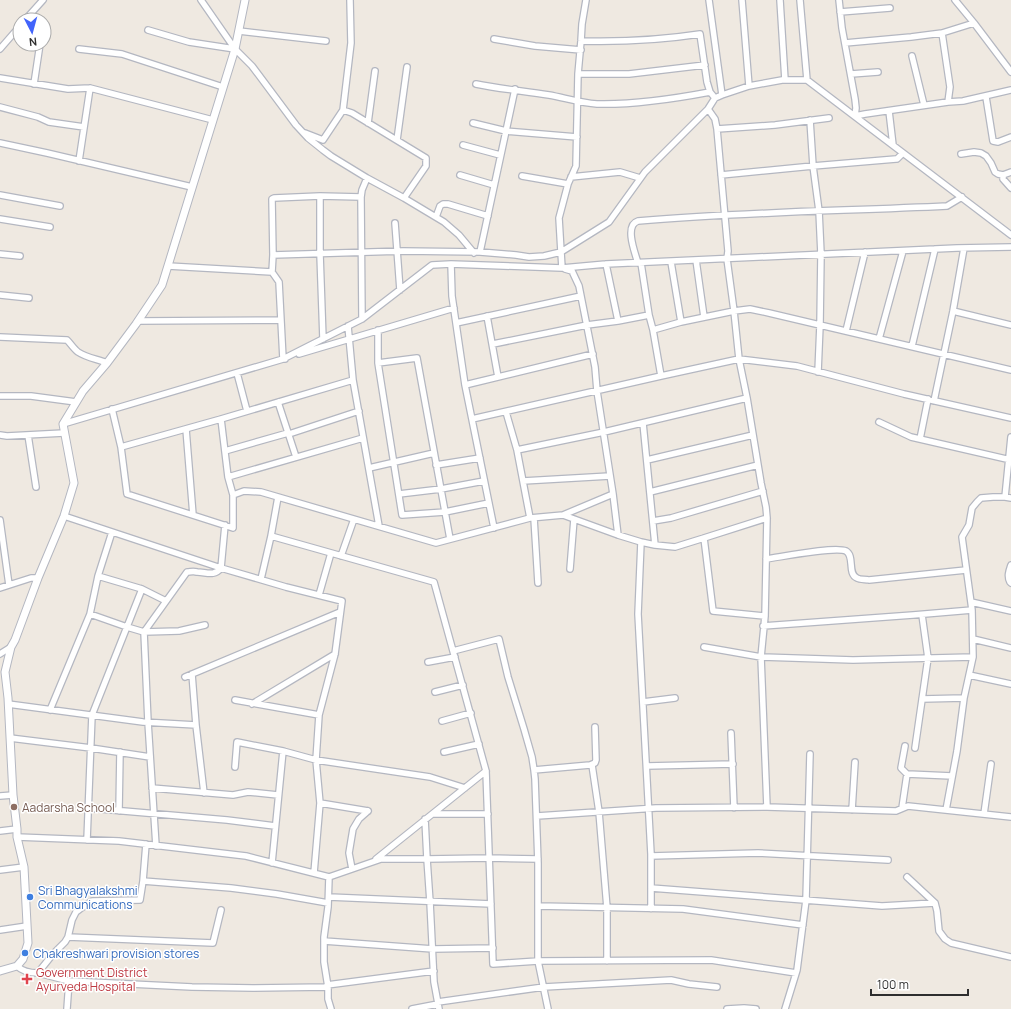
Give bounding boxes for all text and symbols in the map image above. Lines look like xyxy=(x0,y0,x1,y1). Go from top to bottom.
north arrow xyxy=(12,12,52,52)
text: N xyxy=(28,35,38,50)
place label: Aadarsha School xyxy=(22,799,115,816)
marker: Aadarsha School xyxy=(9,802,19,812)
place label: Sri Bhagyalakshmi Communications xyxy=(38,882,138,913)
marker: Sri Bhagyalakshmi Communications xyxy=(25,892,35,902)
place label: Chakreshwari provision stores xyxy=(33,945,199,962)
marker: Chakreshwari provision stores xyxy=(20,948,30,958)
place label: Government District Ayurveda Hospital xyxy=(36,964,148,995)
scale bar xyxy=(871,971,968,997)
marker: Government District Ayurveda Hospital xyxy=(21,973,33,985)
text: 100 m xyxy=(877,976,909,993)

